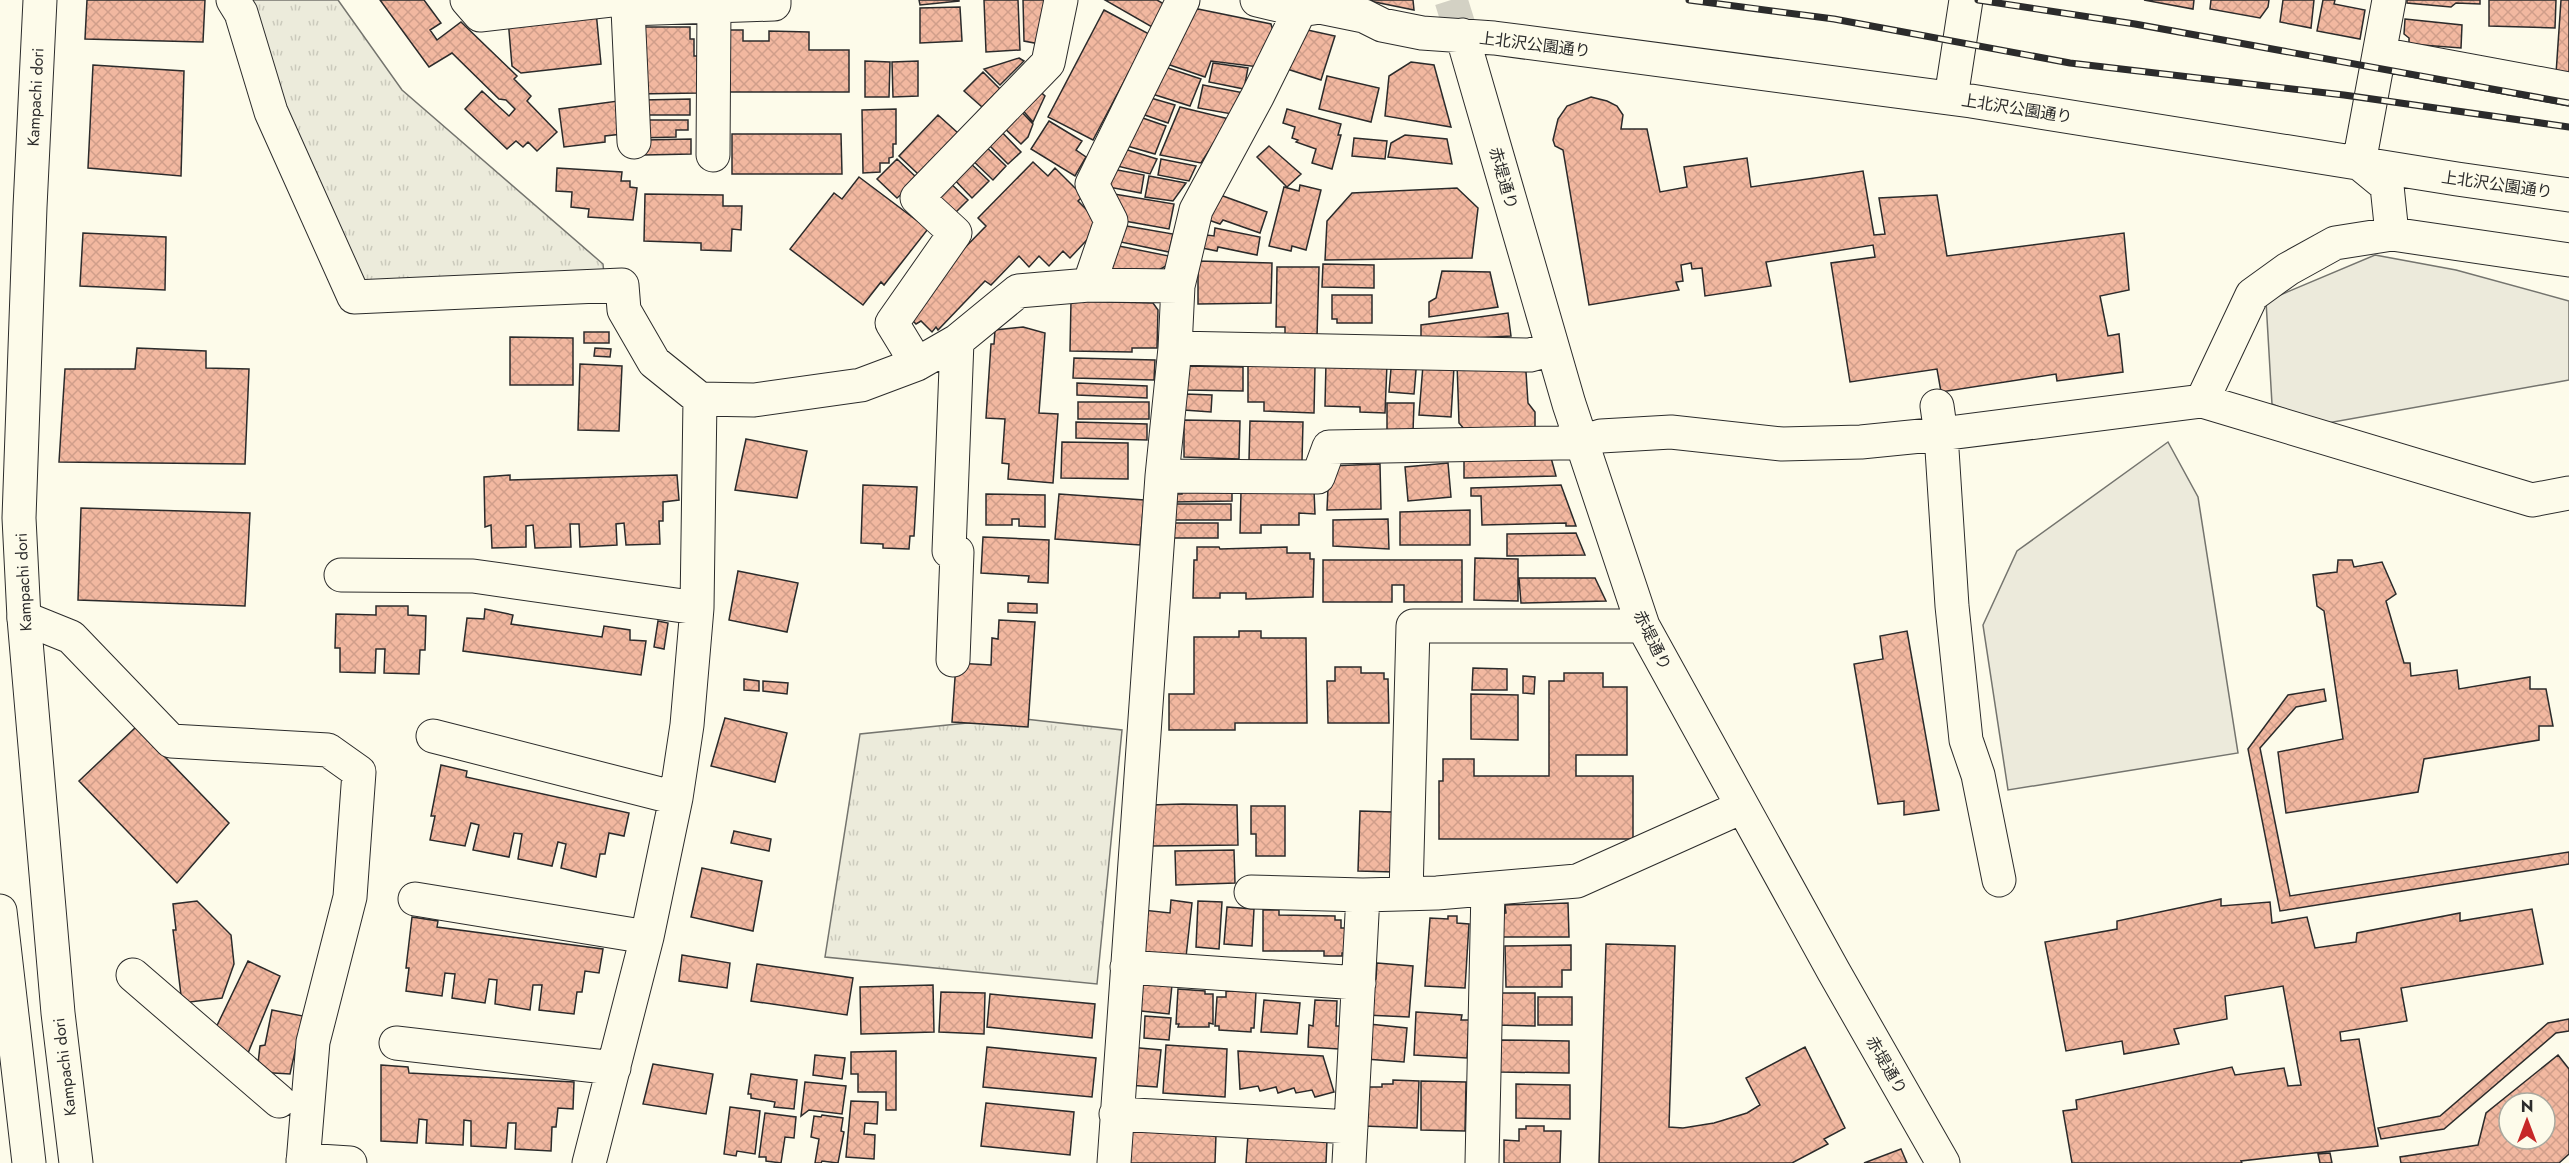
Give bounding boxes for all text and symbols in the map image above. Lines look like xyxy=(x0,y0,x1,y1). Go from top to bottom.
street label: 上北沢公園通り xyxy=(1478,26,1592,63)
street label: Kampachi dori xyxy=(21,47,50,147)
street label: 上北沢公園通り xyxy=(1960,88,2074,129)
street label: 赤堤通り xyxy=(1484,144,1523,212)
street label: 上北沢公園通り xyxy=(2440,165,2554,204)
street label: Kampachi dori xyxy=(9,532,38,632)
street label: 赤堤通り xyxy=(1628,606,1677,674)
street label: Kampachi dori xyxy=(47,1017,82,1117)
street label: 赤堤通り xyxy=(1861,1032,1913,1099)
north arrow xyxy=(2497,1091,2557,1151)
text: N xyxy=(2521,1095,2533,1118)

